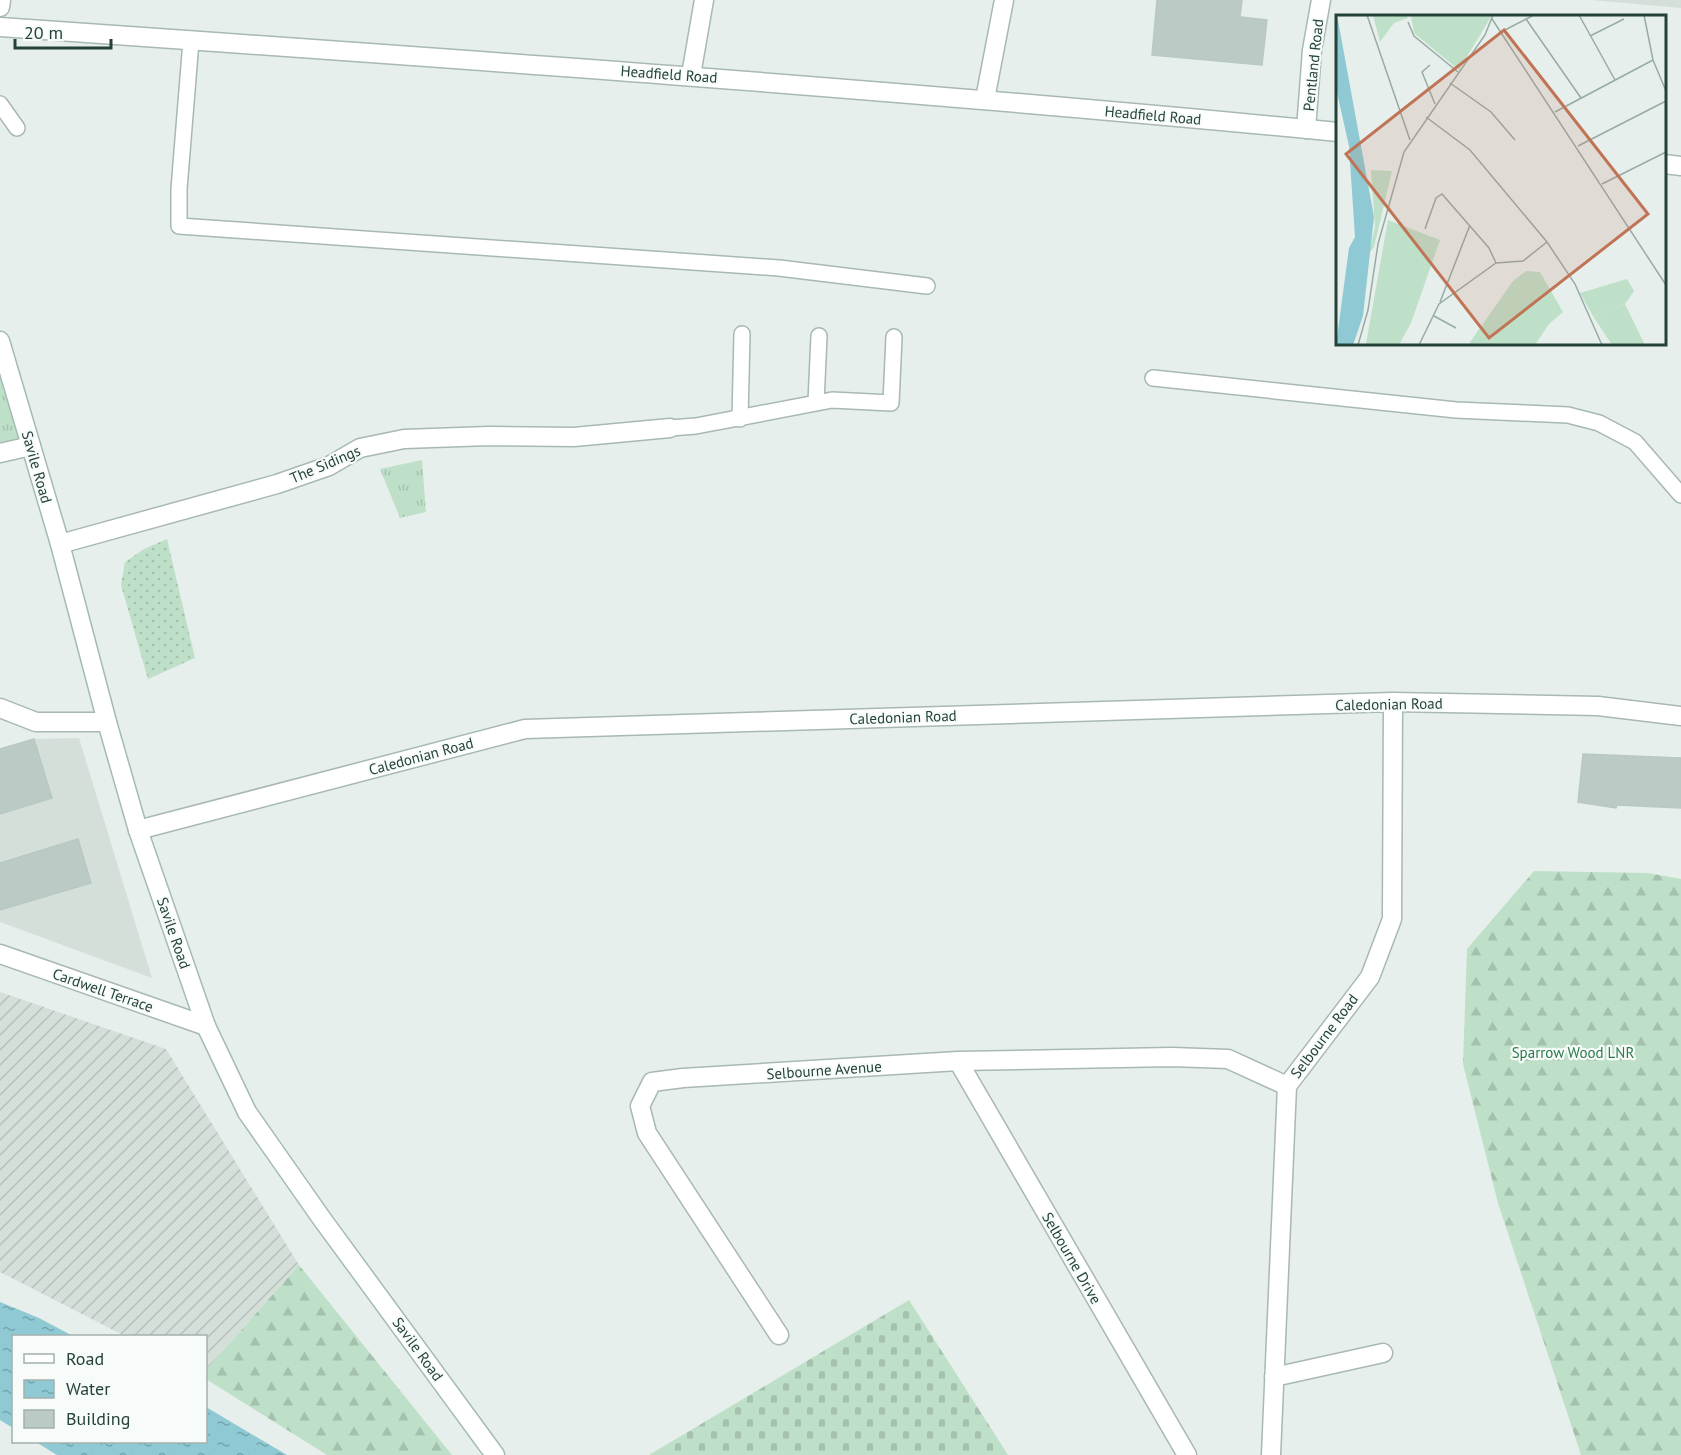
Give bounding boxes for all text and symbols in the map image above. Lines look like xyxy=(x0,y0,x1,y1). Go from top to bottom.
scale bar xyxy=(15,12,111,50)
inset map xyxy=(1336,15,1666,345)
street label: Pentland Road xyxy=(1299,18,1327,112)
text: 20 m xyxy=(24,21,63,44)
street label: Headfield Road xyxy=(620,61,718,87)
street label: Headfield Road xyxy=(1104,101,1202,129)
street label: Savile Road xyxy=(18,429,56,505)
street label: The Sidings xyxy=(287,441,363,487)
street label: Caledonian Road xyxy=(1335,694,1443,714)
street label: Caledonian Road xyxy=(849,706,957,728)
street label: Caledonian Road xyxy=(367,733,475,779)
street label: Savile Road xyxy=(153,895,195,971)
street label: Cardwell Terrace xyxy=(50,964,156,1016)
street label: Selbourne Road xyxy=(1286,990,1362,1082)
park label: Sparrow Wood LNR xyxy=(1512,1043,1634,1062)
street label: Selbourne Avenue xyxy=(766,1056,882,1084)
street label: Selbourne Drive xyxy=(1038,1209,1106,1307)
street label: Savile Road xyxy=(388,1313,448,1385)
legend xyxy=(12,1335,207,1443)
text: Road xyxy=(66,1347,104,1370)
text: Water xyxy=(66,1377,110,1400)
text: Building xyxy=(66,1407,130,1430)

